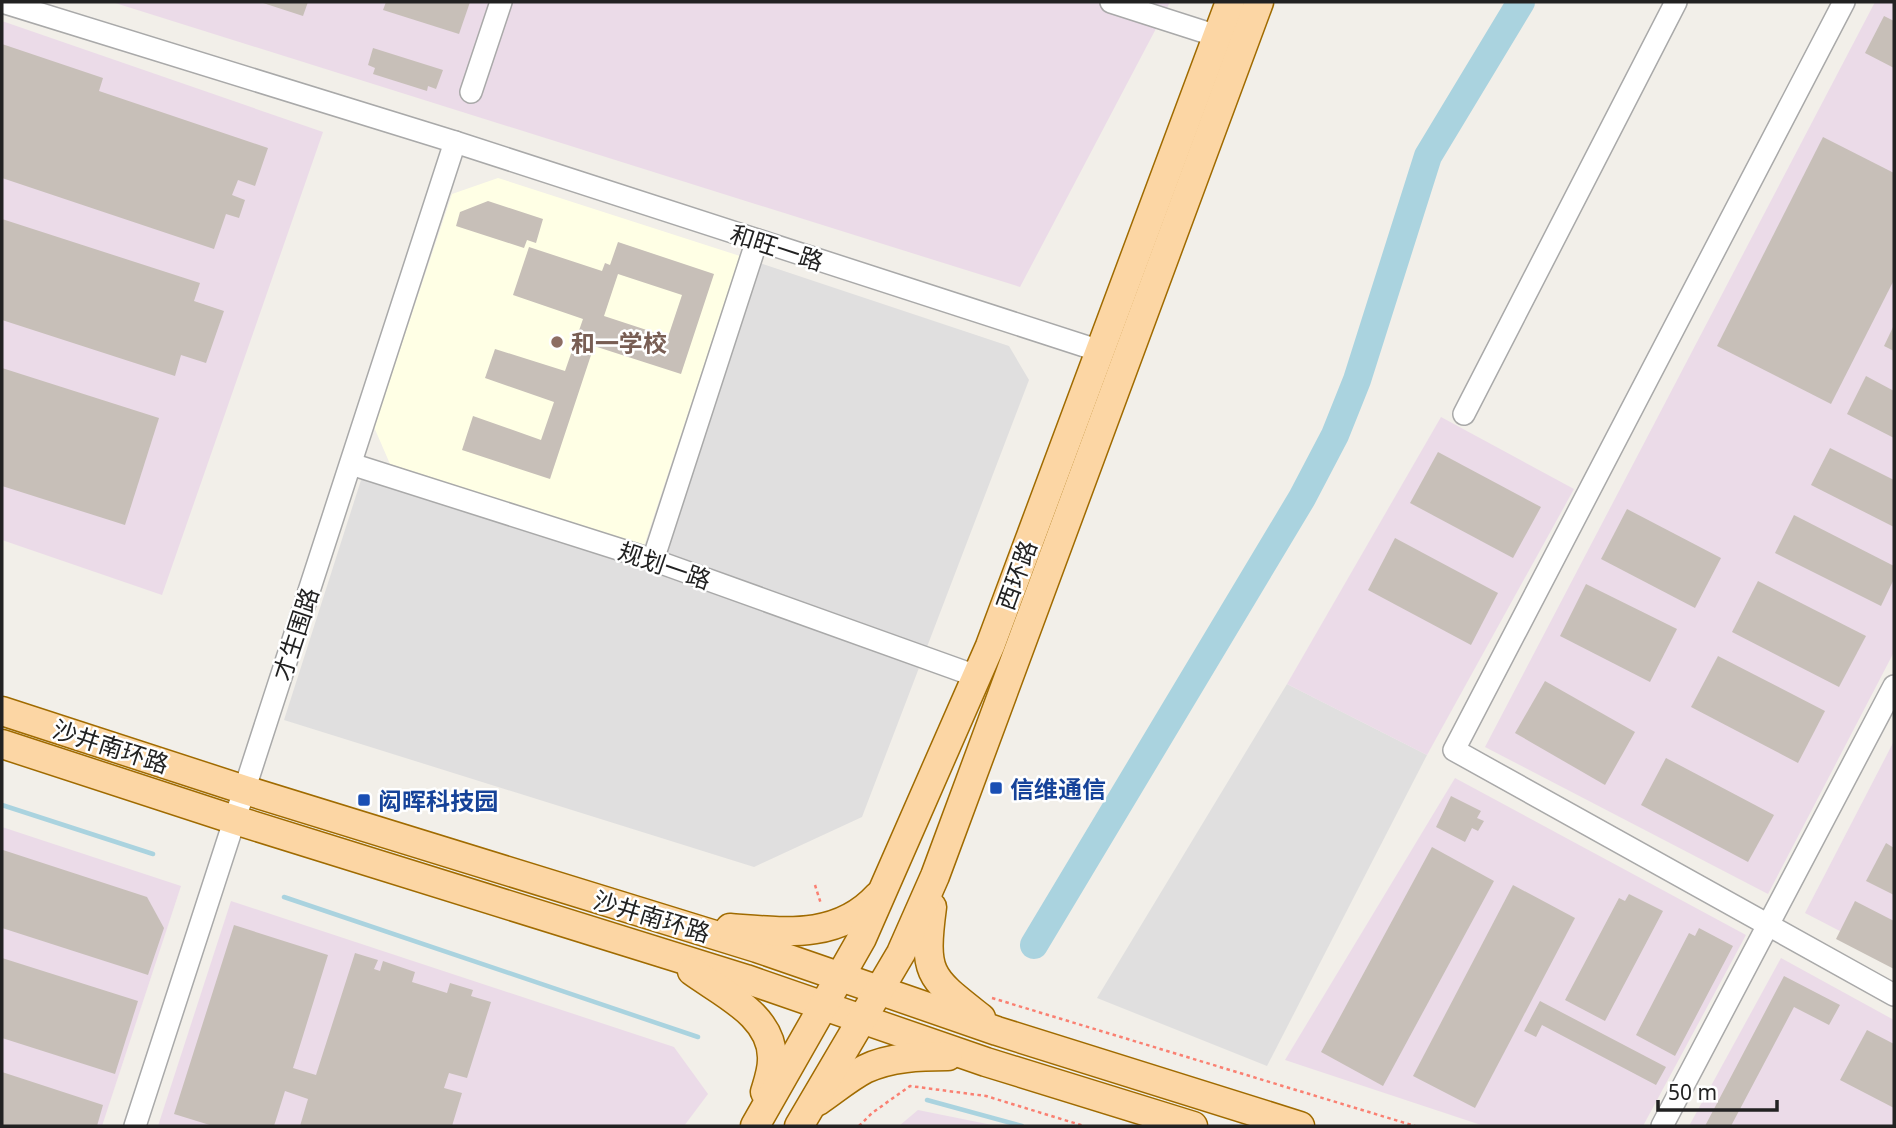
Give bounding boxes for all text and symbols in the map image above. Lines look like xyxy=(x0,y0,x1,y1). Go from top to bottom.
street label: 和旺一路 xyxy=(726,216,828,278)
place label: 和一学校 xyxy=(571,326,667,359)
marker: 和一学校 xyxy=(549,334,565,350)
street label: 规划一路 xyxy=(614,534,716,596)
street label: 西环路 xyxy=(988,536,1044,614)
street label: 才生围路 xyxy=(264,583,326,685)
street label: 沙井南环路 xyxy=(49,712,173,780)
place label: 信维通信 xyxy=(1010,772,1106,805)
marker: 信维通信 xyxy=(988,780,1004,796)
place label: 闳晖科技园 xyxy=(378,784,498,817)
marker: 闳晖科技园 xyxy=(356,792,372,808)
street label: 沙井南环路 xyxy=(590,883,714,949)
scale bar xyxy=(1658,1068,1777,1112)
text: 50 m xyxy=(1668,1078,1717,1106)

